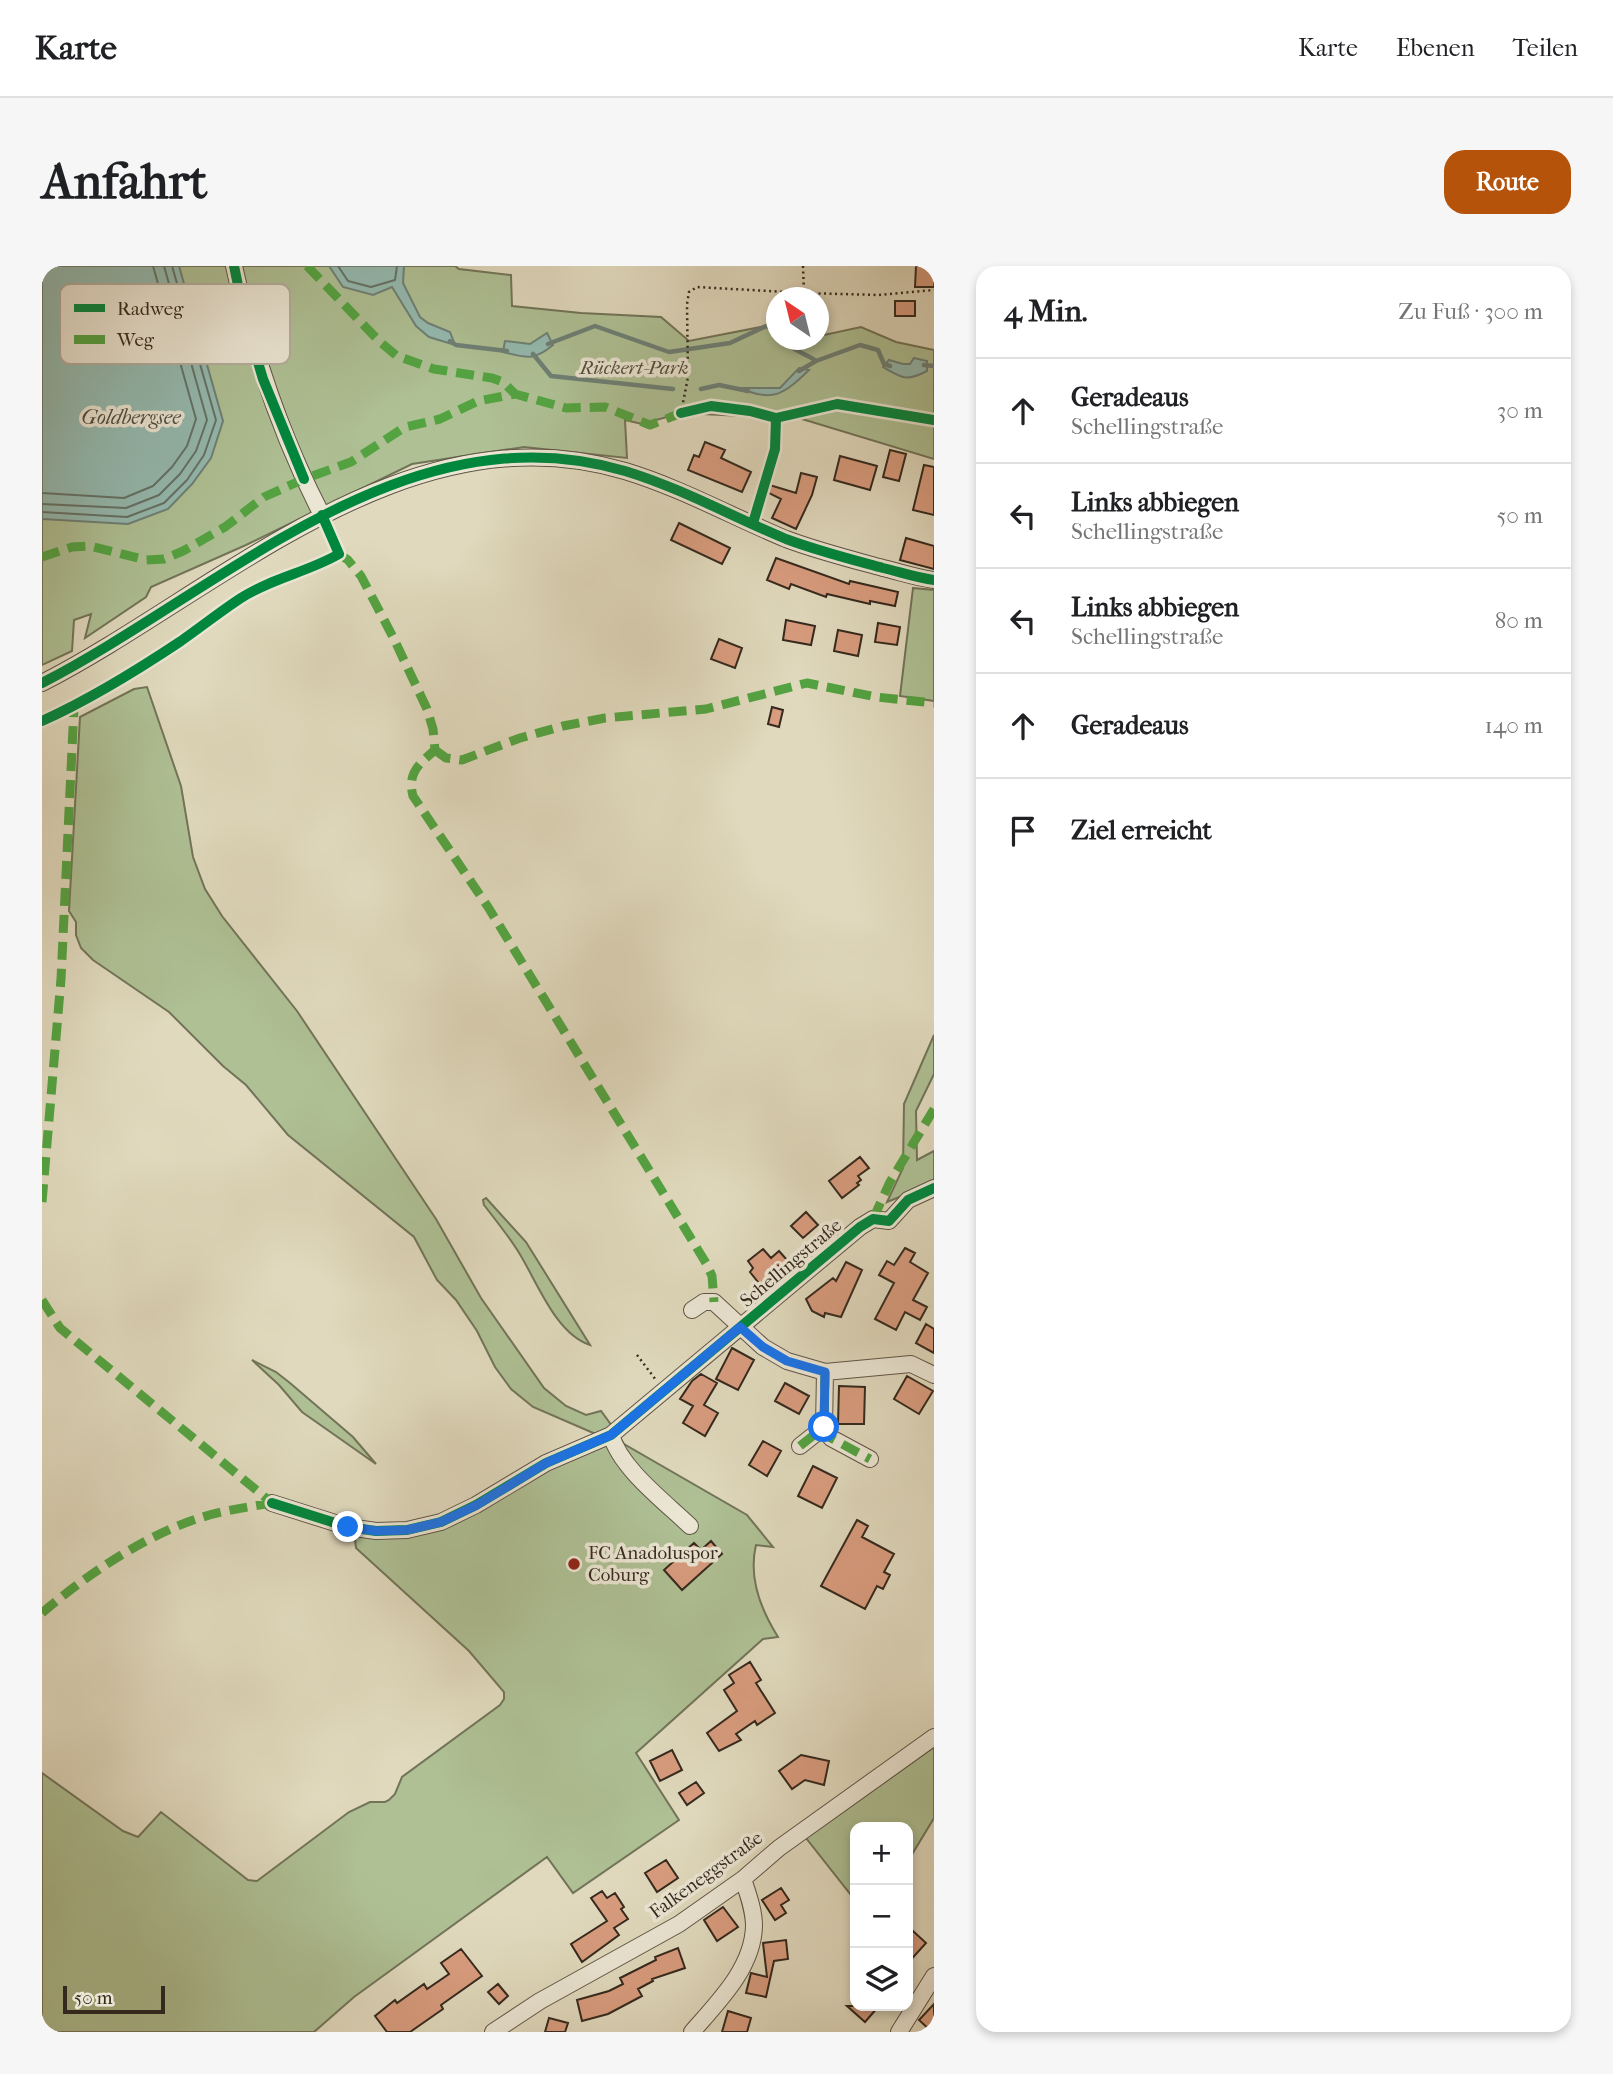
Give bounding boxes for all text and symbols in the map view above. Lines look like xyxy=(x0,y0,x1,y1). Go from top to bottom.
text: Karte xyxy=(35,29,117,68)
text: Karte xyxy=(1298,34,1358,62)
text: Ebenen xyxy=(1396,34,1475,62)
text: Teilen xyxy=(1513,34,1578,62)
button: Route xyxy=(1444,150,1571,214)
text: Anfahrt xyxy=(42,153,207,211)
legend xyxy=(60,284,290,364)
north arrow xyxy=(766,287,829,350)
text: 4 Min. xyxy=(1004,294,1088,329)
text: Radweg xyxy=(117,298,184,320)
text: Zu Fuß · 300 m xyxy=(1398,298,1543,325)
text: Weg xyxy=(116,329,155,351)
park label: Rückert-Park xyxy=(578,357,688,379)
text: Geradeaus xyxy=(1071,382,1189,413)
icon: ahead xyxy=(1004,392,1042,430)
text: 30 m xyxy=(1497,397,1543,424)
water label: Goldbergsee xyxy=(81,405,181,429)
text: Schellingstraße xyxy=(1071,413,1223,440)
text: Links abbiegen xyxy=(1071,487,1239,518)
icon: left xyxy=(1004,497,1042,535)
text: 50 m xyxy=(1496,502,1543,529)
text: Schellingstraße xyxy=(1071,518,1223,545)
text: Links abbiegen xyxy=(1071,592,1239,623)
icon: left xyxy=(1004,602,1042,640)
text: 80 m xyxy=(1495,607,1543,634)
text: Schellingstraße xyxy=(1071,623,1223,650)
icon: ahead xyxy=(1004,707,1042,745)
text: Geradeaus xyxy=(1071,710,1189,741)
text: 140 m xyxy=(1484,712,1543,739)
icon: arrive xyxy=(1004,812,1042,850)
text: Ziel erreicht xyxy=(1071,815,1212,846)
street label: Schellingstraße xyxy=(736,1214,846,1312)
route start xyxy=(808,1411,839,1442)
route end xyxy=(332,1511,363,1542)
place label: FC Anadoluspor Coburg xyxy=(588,1542,719,1586)
marker: FC Anadoluspor Coburg xyxy=(566,1556,582,1572)
map controls xyxy=(850,1822,913,2011)
button: + xyxy=(850,1822,913,1885)
street label: Falkeneggstraße xyxy=(645,1827,767,1923)
button: − xyxy=(850,1885,913,1948)
button: layers xyxy=(850,1948,913,2011)
scale bar xyxy=(63,1983,164,2015)
text: 50 m xyxy=(74,1987,113,2009)

